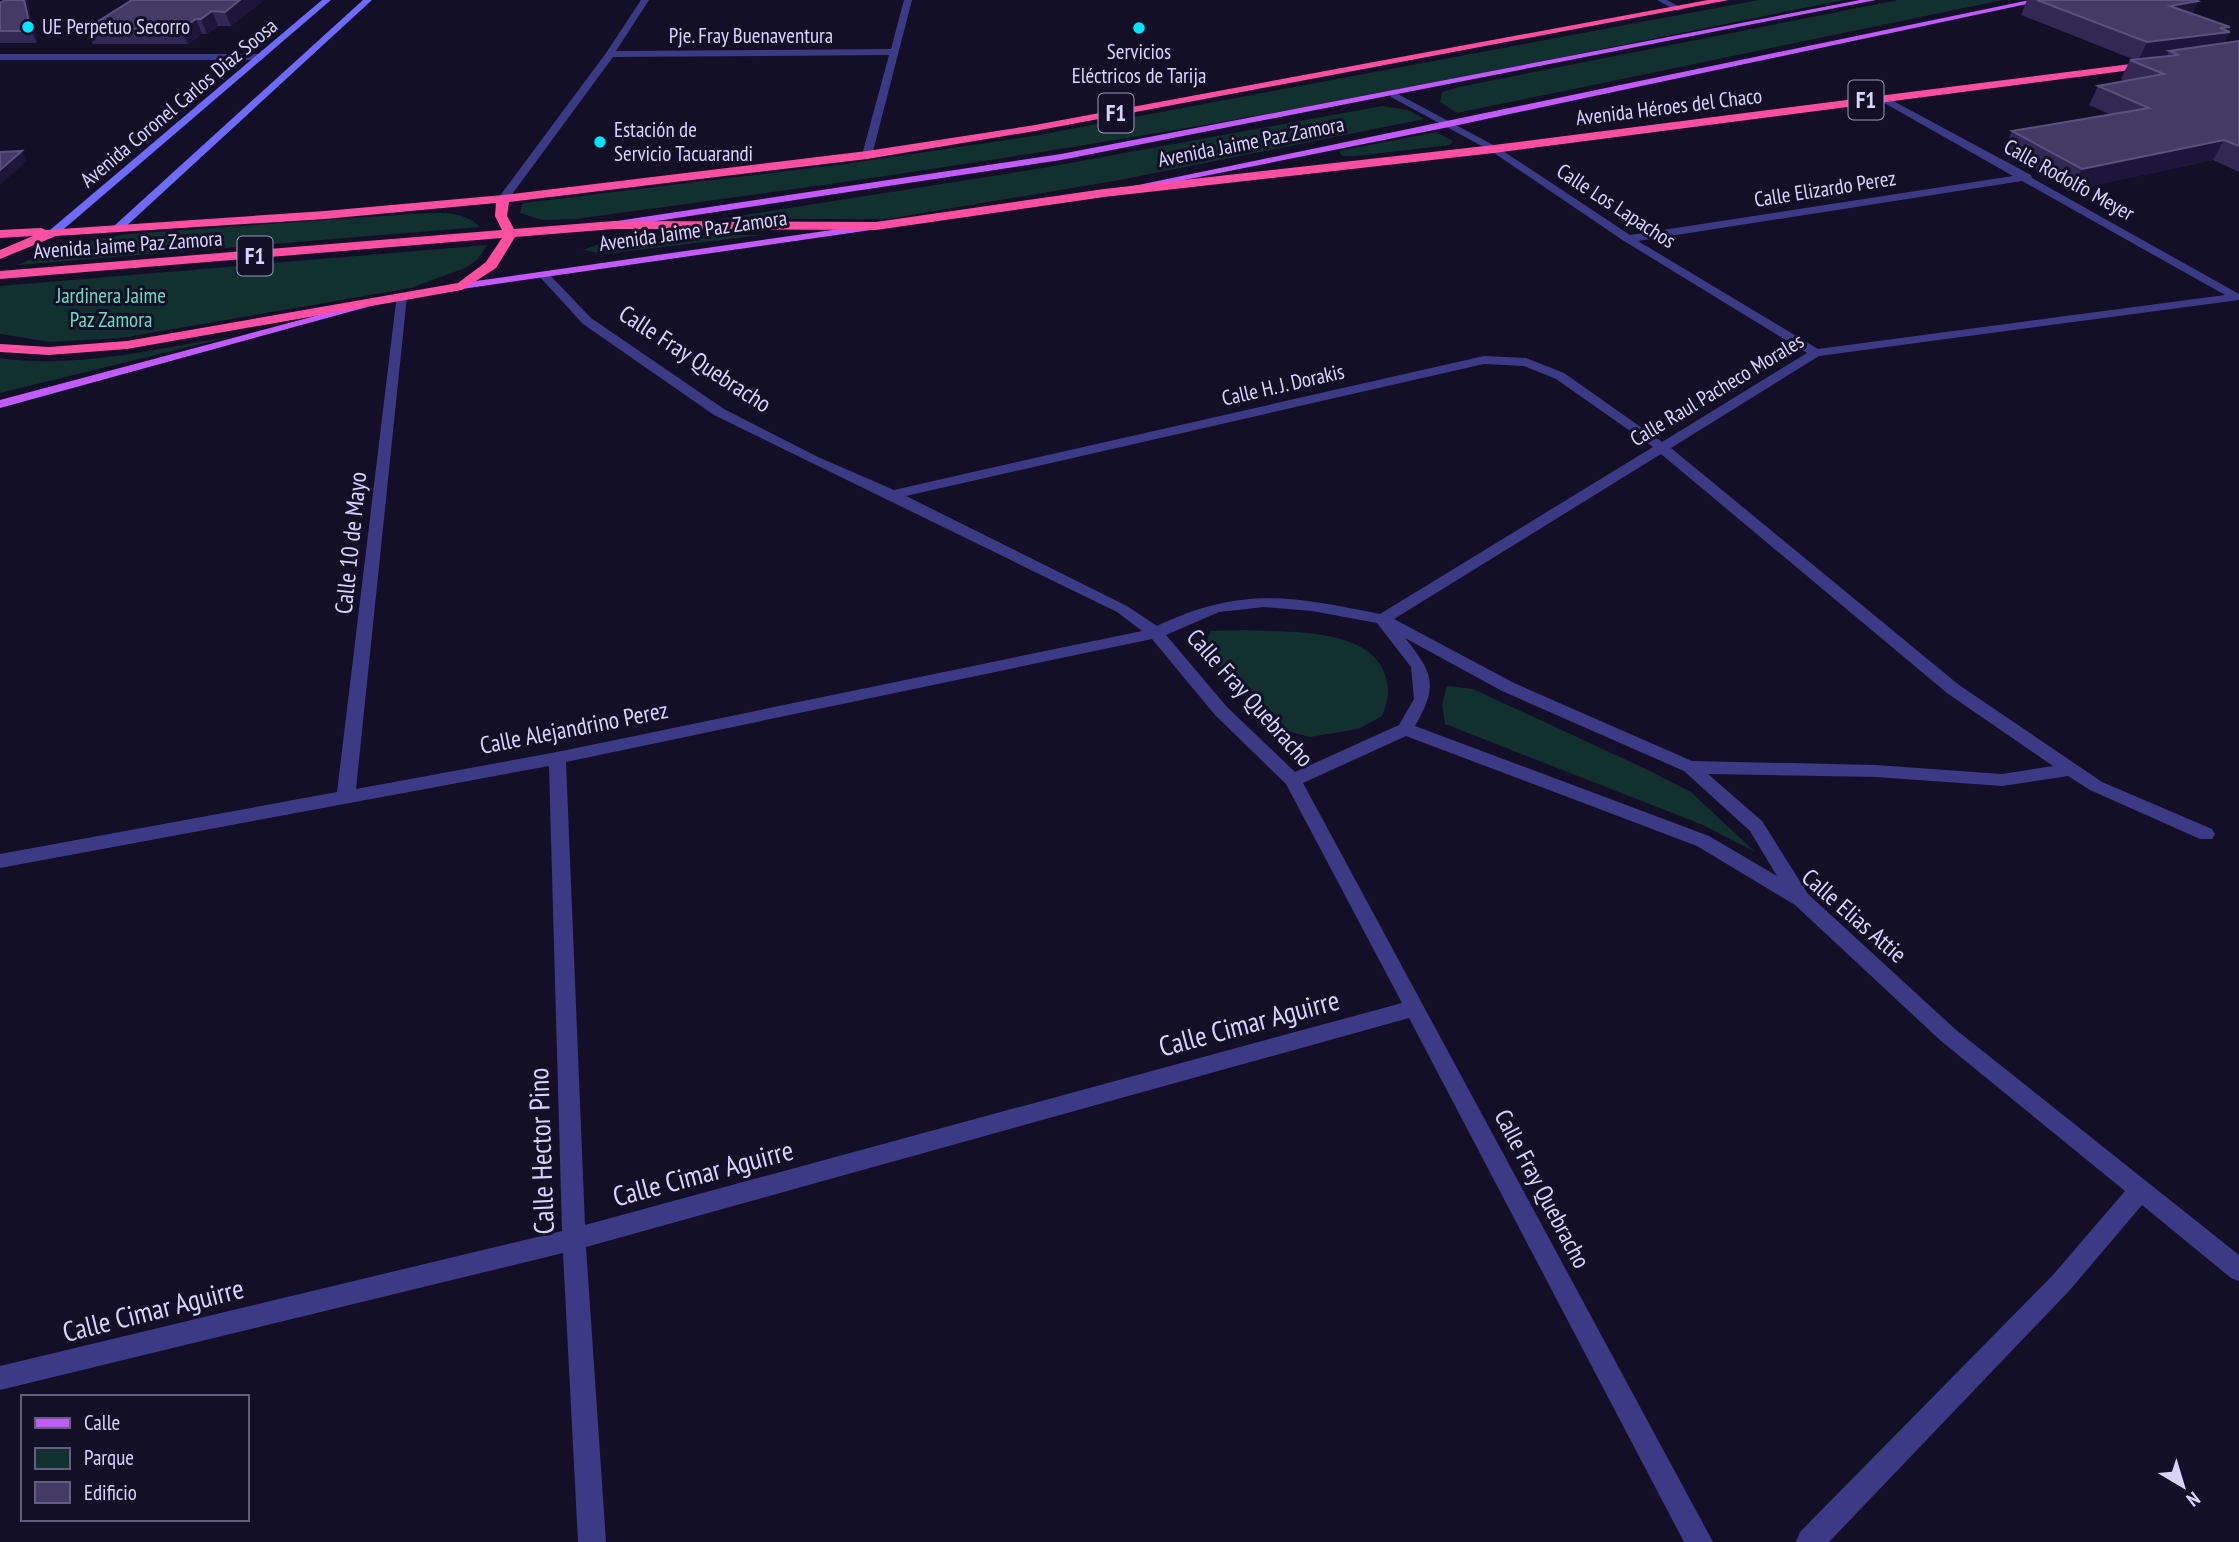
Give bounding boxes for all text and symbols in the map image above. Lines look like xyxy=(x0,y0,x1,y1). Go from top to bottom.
street label: Avenida Coronel Carlos Diaz Soosa xyxy=(75,12,283,193)
place label: UE Perpetuo Secorro xyxy=(42,13,190,40)
marker: UE Perpetuo Secorro xyxy=(20,19,36,35)
marker: Servicios Eléctricos de Tarija xyxy=(1131,20,1147,36)
street label: Pje. Fray Buenaventura xyxy=(669,22,833,49)
place label: Servicios Eléctricos de Tarija xyxy=(1072,38,1206,89)
road number: F1 xyxy=(1848,80,1884,120)
street label: Avenida Héroes del Chaco xyxy=(1574,82,1764,131)
road number: F1 xyxy=(1098,94,1134,132)
street label: Avenida Jaime Paz Zamora xyxy=(1155,110,1346,173)
place label: Estación de Servicio Tacuarandi xyxy=(614,116,753,167)
street label: Calle Rodolfo Meyer xyxy=(1999,133,2139,227)
marker: Estación de Servicio Tacuarandi xyxy=(592,134,608,150)
street label: Calle Los Lapachos xyxy=(1552,157,1681,254)
street label: Calle Elizardo Perez xyxy=(1752,164,1898,213)
street label: Avenida Jaime Paz Zamora xyxy=(597,204,789,257)
street label: Avenida Jaime Paz Zamora xyxy=(33,224,223,265)
road number: F1 xyxy=(238,236,272,276)
park label: Jardinera Jaime Paz Zamora xyxy=(55,282,166,333)
street label: Calle Fray Quebracho xyxy=(613,298,777,419)
street label: Calle Raul Pacheco Morales xyxy=(1625,327,1809,452)
street label: Calle H. J. Dorakis xyxy=(1219,357,1347,412)
street label: Calle 10 de Mayo xyxy=(328,470,373,616)
street label: Calle Fray Quebracho xyxy=(1180,622,1321,773)
street label: Calle Alejandrino Perez xyxy=(477,694,671,761)
street label: Calle Elias Attie xyxy=(1795,862,1913,970)
street label: Calle Cimar Aguirre xyxy=(1154,981,1343,1064)
street label: Calle Hector Pino xyxy=(519,1067,562,1235)
street label: Calle Fray Quebracho xyxy=(1488,1104,1597,1274)
street label: Calle Cimar Aguirre xyxy=(608,1131,797,1214)
street label: Calle Cimar Aguirre xyxy=(58,1269,247,1350)
legend xyxy=(21,1395,248,1521)
text: Calle xyxy=(84,1409,120,1436)
text: Parque xyxy=(84,1444,134,1471)
north arrow xyxy=(2148,1451,2218,1521)
text: Edificio xyxy=(84,1479,137,1506)
text: N xyxy=(2182,1487,2205,1512)

